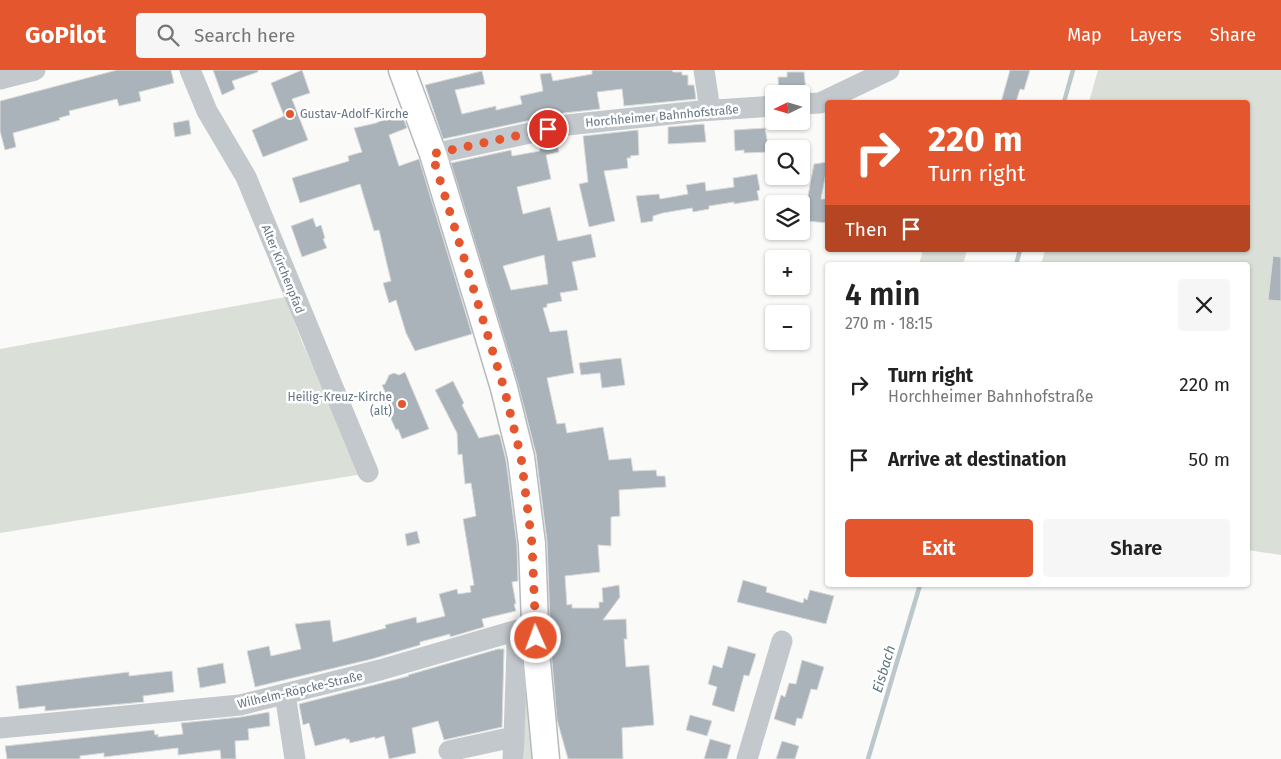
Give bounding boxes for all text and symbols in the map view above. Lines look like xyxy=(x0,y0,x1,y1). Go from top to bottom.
search box xyxy=(136,13,486,58)
text: GoPilot xyxy=(25,21,106,49)
icon: search xyxy=(154,21,182,49)
text: Search here xyxy=(194,24,295,47)
text: Map xyxy=(1067,24,1102,46)
text: Layers xyxy=(1130,24,1182,46)
text: Share xyxy=(1210,24,1256,46)
north arrow xyxy=(765,85,810,130)
map controls xyxy=(765,85,810,350)
street label: Horchheimer Bahnhofstraße xyxy=(585,102,739,130)
place label: Gustav-Adolf-Kirche xyxy=(300,107,408,121)
marker: Gustav-Adolf-Kirche xyxy=(284,108,296,120)
pin xyxy=(527,108,569,150)
icon: arrive xyxy=(534,115,562,143)
text: 220 m xyxy=(928,118,1023,160)
icon: right xyxy=(845,120,910,185)
button: search xyxy=(765,140,810,185)
text: Turn right xyxy=(928,160,1025,187)
button: layers xyxy=(765,195,810,240)
icon: arrive xyxy=(897,215,925,243)
text: Then xyxy=(845,218,887,241)
street label: Alter Kirchenpfad xyxy=(259,223,307,315)
button: + xyxy=(765,250,810,295)
text: 4 min xyxy=(845,277,920,313)
button: close xyxy=(1178,279,1230,331)
button: − xyxy=(765,305,810,350)
text: 270 m · 18:15 xyxy=(845,314,933,333)
text: Turn right xyxy=(888,364,973,387)
icon: right xyxy=(845,371,873,399)
text: 220 m xyxy=(1179,373,1230,396)
text: Horchheimer Bahnhofstraße xyxy=(888,387,1093,406)
place label: Heilig-Kreuz-Kirche (alt) xyxy=(288,390,392,418)
marker: Heilig-Kreuz-Kirche (alt) xyxy=(396,398,408,410)
icon: arrive xyxy=(845,446,873,474)
text: Arrive at destination xyxy=(888,448,1067,471)
text: 50 m xyxy=(1189,448,1230,471)
button: Exit xyxy=(845,519,1033,577)
button: Share xyxy=(1043,519,1230,577)
position arrow xyxy=(509,611,561,663)
water label: Eisbach xyxy=(869,643,899,695)
street label: Wilhelm-Röpcke-Straße xyxy=(236,669,364,711)

